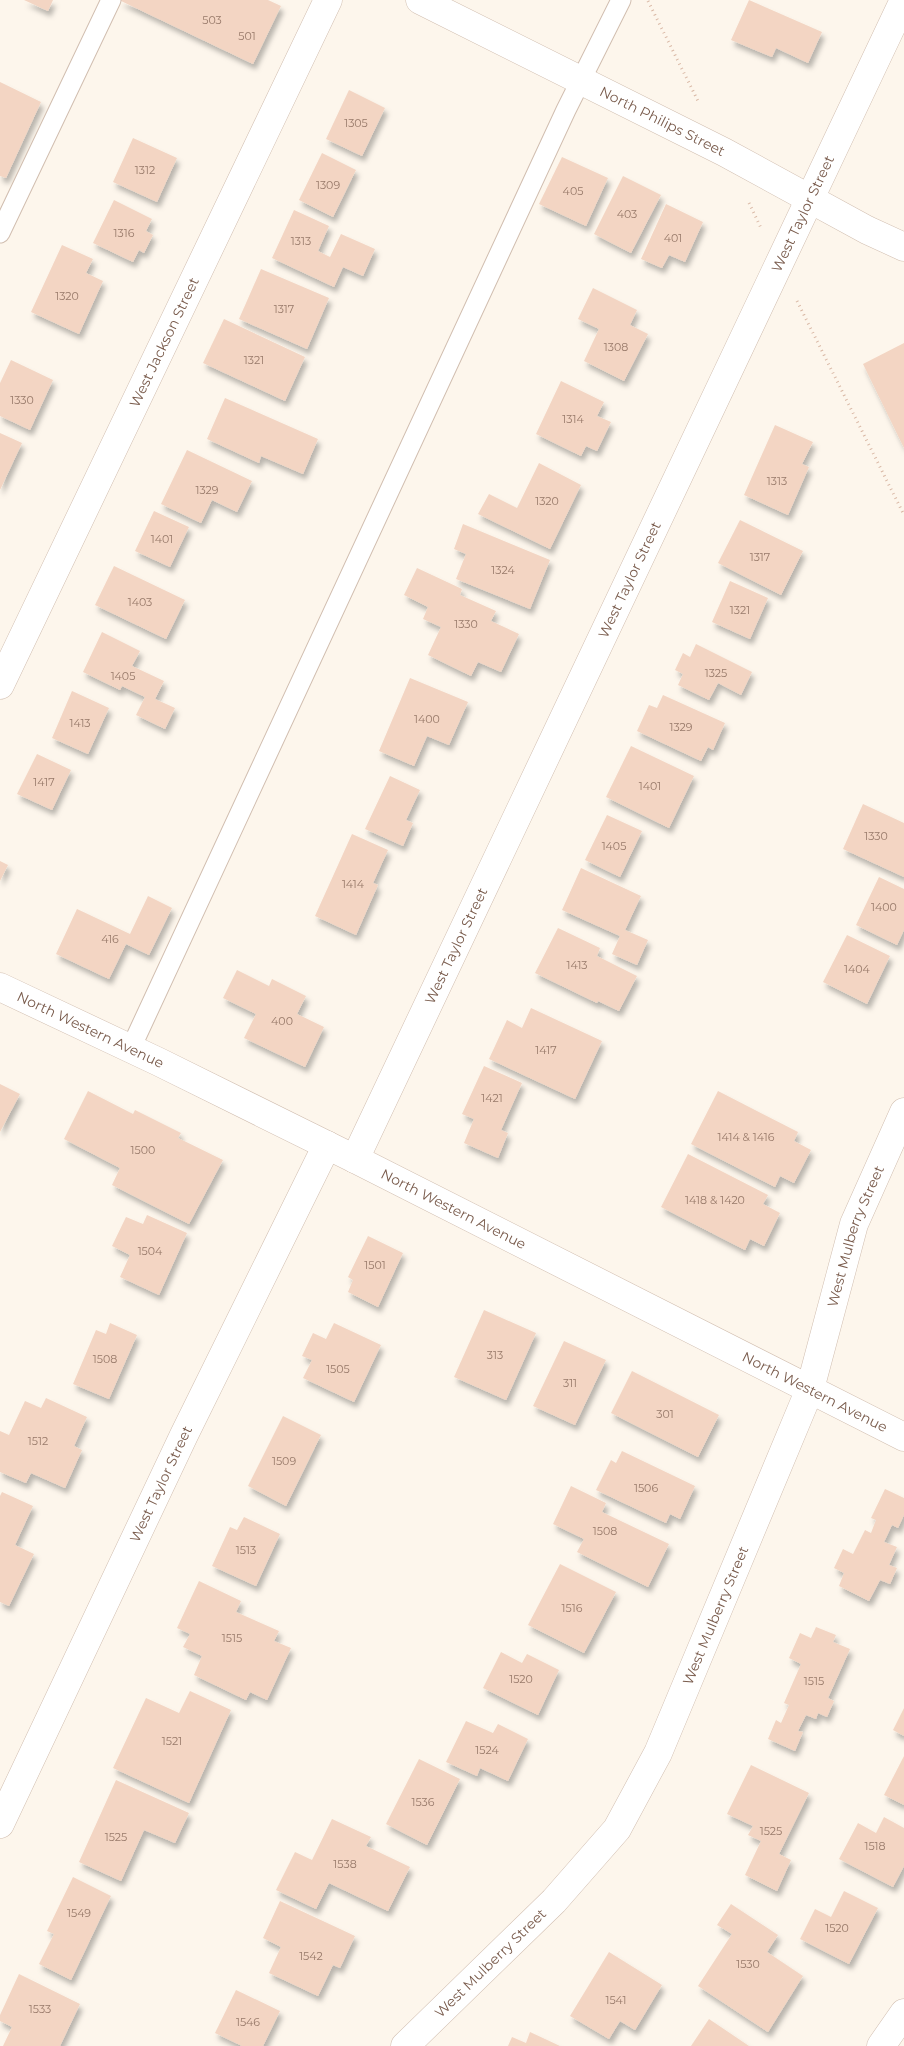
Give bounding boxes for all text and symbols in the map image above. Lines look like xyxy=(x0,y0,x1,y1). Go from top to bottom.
house number: 503 xyxy=(202,13,222,27)
house number: 501 xyxy=(238,29,256,43)
street label: North Philips Street xyxy=(597,82,728,160)
house number: 1305 xyxy=(344,116,368,130)
street label: West Taylor Street xyxy=(767,152,838,275)
house number: 1312 xyxy=(135,163,155,177)
house number: 1309 xyxy=(316,178,340,192)
house number: 405 xyxy=(563,184,583,198)
house number: 403 xyxy=(617,207,637,221)
house number: 1316 xyxy=(114,226,135,240)
house number: 401 xyxy=(664,231,682,245)
house number: 1313 xyxy=(291,234,311,248)
street label: West Jackson Street xyxy=(125,274,203,410)
house number: 1320 xyxy=(55,289,79,303)
house number: 1317 xyxy=(274,302,294,316)
house number: 1308 xyxy=(604,340,628,354)
house number: 1321 xyxy=(244,353,264,367)
house number: 1330 xyxy=(10,393,34,407)
house number: 1314 xyxy=(562,412,584,426)
house number: 1313 xyxy=(767,474,787,488)
house number: 1329 xyxy=(195,483,219,497)
house number: 1320 xyxy=(535,494,559,508)
street label: West Taylor Street xyxy=(594,518,665,641)
house number: 1401 xyxy=(151,532,173,546)
house number: 1317 xyxy=(750,550,770,564)
house number: 1324 xyxy=(491,563,515,577)
house number: 1403 xyxy=(128,595,152,609)
house number: 1321 xyxy=(730,603,750,617)
house number: 1330 xyxy=(454,617,478,631)
house number: 1325 xyxy=(705,666,727,680)
house number: 1405 xyxy=(111,669,135,683)
house number: 1400 xyxy=(414,712,440,726)
house number: 1413 xyxy=(69,716,91,730)
house number: 1329 xyxy=(669,720,693,734)
house number: 1417 xyxy=(33,775,55,789)
house number: 1401 xyxy=(639,779,661,793)
house number: 1330 xyxy=(864,829,888,843)
house number: 1405 xyxy=(602,839,626,853)
house number: 1414 xyxy=(342,877,365,891)
street label: West Taylor Street xyxy=(421,884,491,1007)
house number: 1400 xyxy=(871,900,897,914)
house number: 416 xyxy=(101,932,119,946)
house number: 1413 xyxy=(566,958,588,972)
house number: 1404 xyxy=(844,962,871,976)
street label: North Western Avenue xyxy=(14,987,167,1072)
house number: 400 xyxy=(271,1014,293,1028)
house number: 1417 xyxy=(535,1043,557,1057)
house number: 1421 xyxy=(481,1091,503,1105)
house number: 1414 & 1416 xyxy=(718,1130,775,1144)
house number: 1500 xyxy=(131,1143,155,1157)
street label: West Mulberry Street xyxy=(823,1162,888,1309)
street label: North Western Avenue xyxy=(378,1165,529,1253)
house number: 1418 & 1420 xyxy=(685,1193,745,1207)
house number: 1504 xyxy=(138,1244,163,1258)
house number: 1501 xyxy=(364,1258,386,1272)
house number: 313 xyxy=(487,1348,503,1362)
street label: North Western Avenue xyxy=(739,1348,891,1436)
house number: 1508 xyxy=(93,1352,117,1366)
house number: 1505 xyxy=(326,1362,350,1376)
house number: 311 xyxy=(563,1376,577,1390)
house number: 301 xyxy=(656,1407,674,1421)
street label: West Taylor Street xyxy=(125,1423,196,1545)
house number: 1512 xyxy=(28,1434,48,1448)
house number: 1509 xyxy=(272,1454,296,1468)
house number: 1506 xyxy=(634,1481,658,1495)
house number: 1508 xyxy=(593,1524,617,1538)
house number: 1513 xyxy=(236,1543,256,1557)
street label: West Mulberry Street xyxy=(678,1543,753,1688)
house number: 1516 xyxy=(562,1601,583,1615)
house number: 1515 xyxy=(222,1631,242,1645)
house number: 1520 xyxy=(509,1672,533,1686)
house number: 1515 xyxy=(804,1674,824,1688)
house number: 1521 xyxy=(162,1734,182,1748)
house number: 1524 xyxy=(475,1743,499,1757)
house number: 1536 xyxy=(411,1795,435,1809)
house number: 1525 xyxy=(760,1824,782,1838)
house number: 1525 xyxy=(105,1830,127,1844)
house number: 1518 xyxy=(864,1839,886,1853)
house number: 1538 xyxy=(333,1857,357,1871)
street label: West Mulberry Street xyxy=(431,1904,550,2021)
house number: 1549 xyxy=(67,1906,91,1920)
house number: 1520 xyxy=(825,1921,849,1935)
house number: 1542 xyxy=(299,1949,323,1963)
house number: 1530 xyxy=(736,1957,760,1971)
house number: 1541 xyxy=(605,1993,627,2007)
house number: 1533 xyxy=(29,2002,51,2016)
house number: 1546 xyxy=(236,2015,260,2029)

